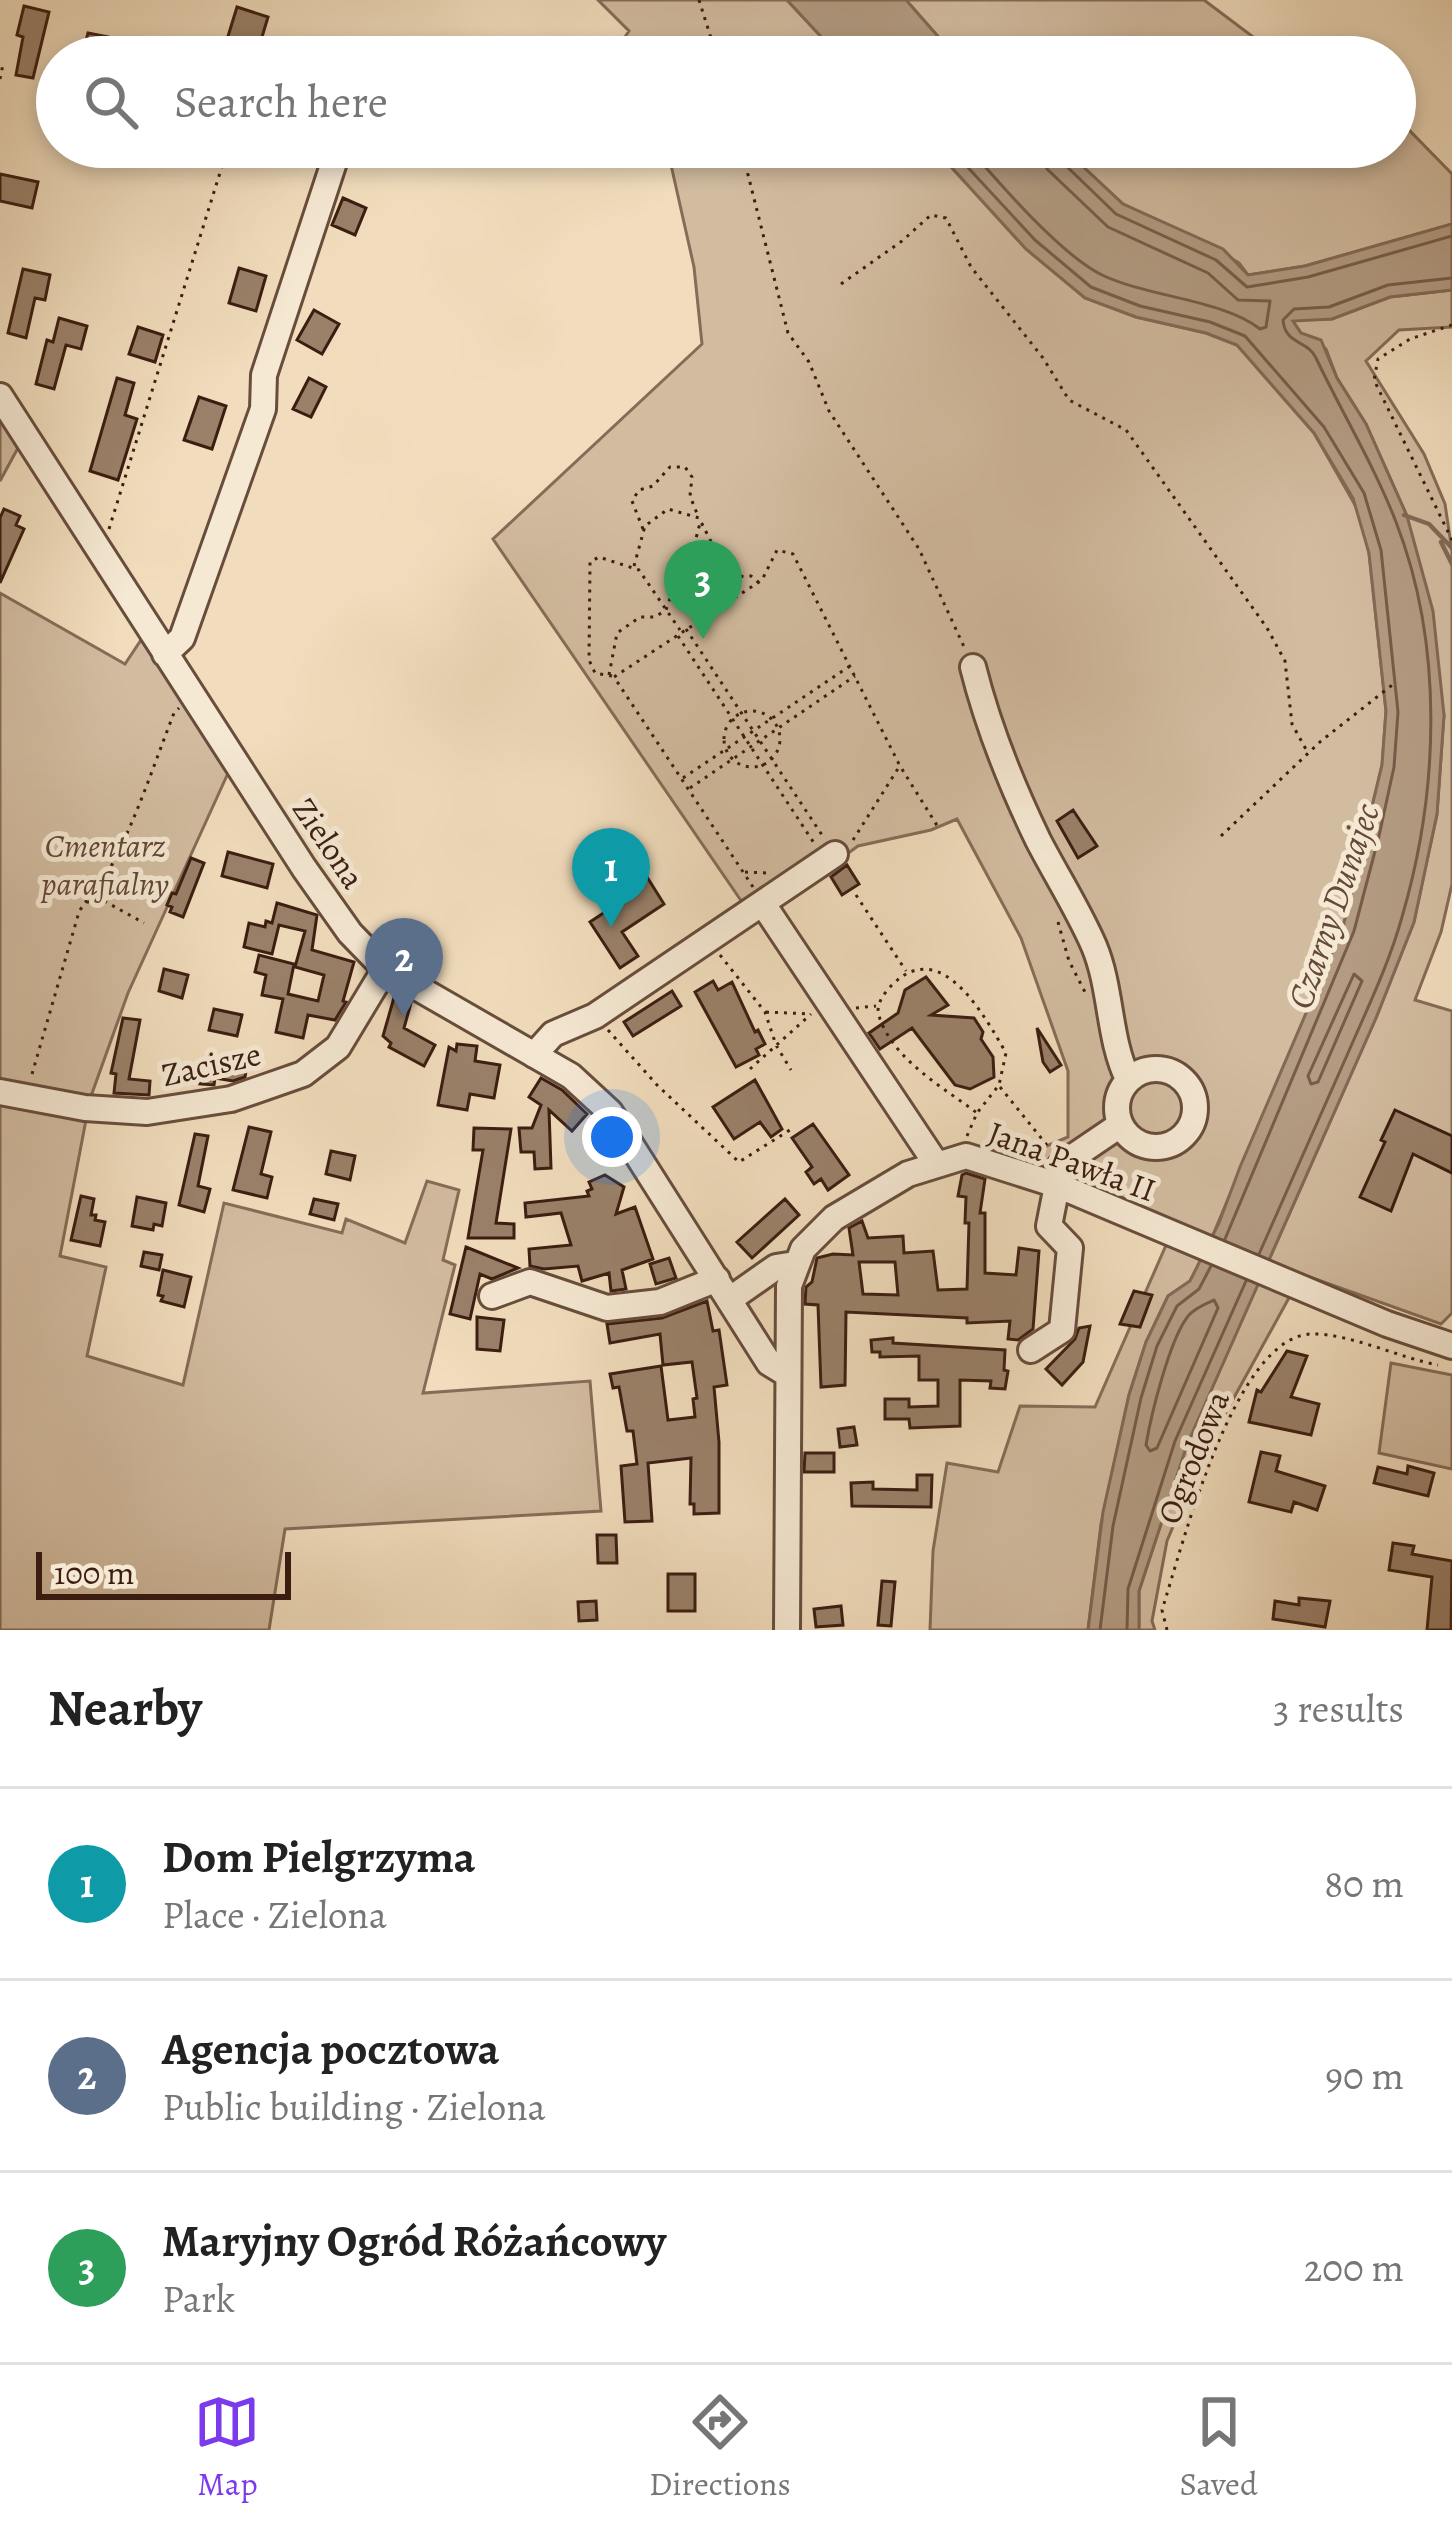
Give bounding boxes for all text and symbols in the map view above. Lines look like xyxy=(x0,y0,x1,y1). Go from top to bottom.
search box xyxy=(36,36,1416,168)
icon: search xyxy=(78,69,144,135)
text: Search here xyxy=(174,71,388,133)
pin: 3 xyxy=(664,540,742,639)
street label: Zielona xyxy=(282,789,376,898)
water label: Czarny Dunajec xyxy=(1275,796,1391,1015)
park label: Cmentarz parafialny xyxy=(40,823,169,906)
pin: 1 xyxy=(572,828,650,927)
pin: 2 xyxy=(365,918,443,1017)
street label: Zacisze xyxy=(157,1031,265,1097)
your location xyxy=(582,1107,642,1167)
street label: Jana Pawła II xyxy=(982,1110,1162,1212)
street label: Ogrodowa xyxy=(1146,1383,1240,1530)
scale bar xyxy=(36,1546,291,1599)
text: 100 m xyxy=(54,1550,134,1595)
text: Nearby xyxy=(48,1673,202,1743)
text: 3 results xyxy=(1273,1682,1404,1735)
text: Dom Pielgrzyma xyxy=(162,1826,476,1888)
text: 1 xyxy=(80,1857,94,1910)
text: 80 m xyxy=(1324,1857,1404,1910)
text: Place · Zielona xyxy=(162,1888,387,1941)
text: Agencja pocztowa xyxy=(162,2018,499,2080)
text: 2 xyxy=(78,2049,96,2102)
text: 90 m xyxy=(1325,2049,1404,2102)
text: Public building · Zielona xyxy=(162,2080,546,2133)
text: Maryjny Ogród Różańcowy xyxy=(162,2210,666,2272)
text: 3 xyxy=(79,2241,95,2294)
text: 200 m xyxy=(1304,2241,1404,2294)
text: Park xyxy=(162,2272,235,2325)
tab: Map xyxy=(194,2389,260,2506)
tab: Directions xyxy=(649,2389,791,2506)
tab: Saved xyxy=(1179,2389,1258,2506)

